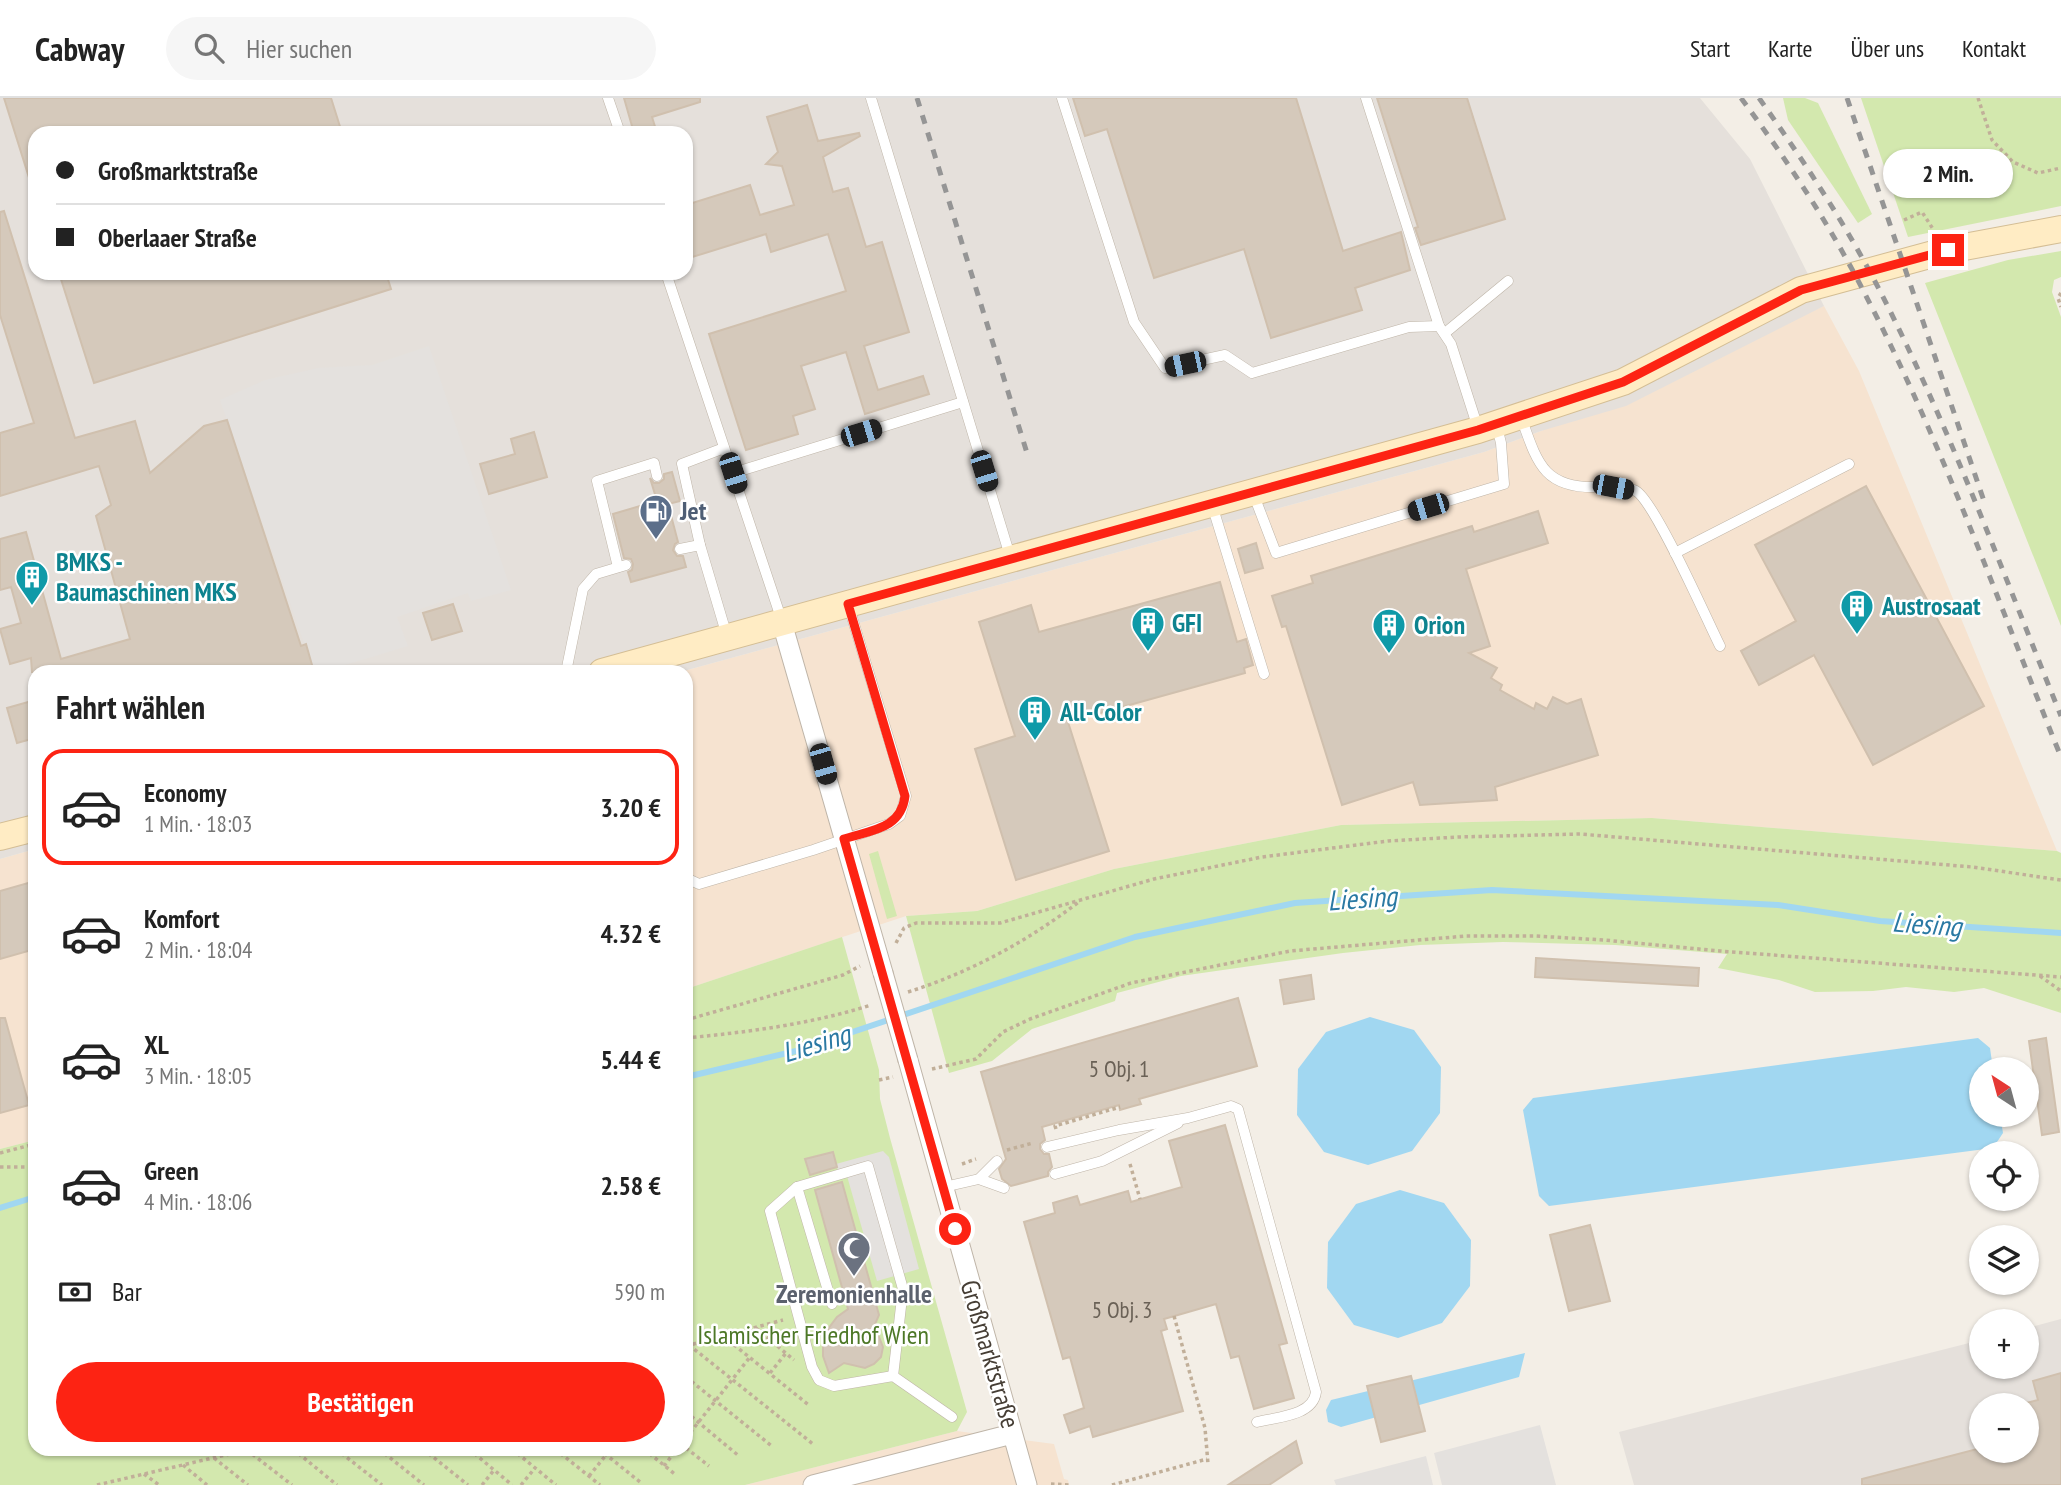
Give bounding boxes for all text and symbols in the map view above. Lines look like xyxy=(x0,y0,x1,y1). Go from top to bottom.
search box xyxy=(166,17,656,80)
text: Cabway xyxy=(35,27,124,70)
icon: search xyxy=(190,29,228,67)
text: Hier suchen xyxy=(246,32,352,65)
text: Start xyxy=(1690,33,1730,64)
text: Karte xyxy=(1768,33,1813,64)
text: Über uns xyxy=(1851,33,1924,64)
text: Kontakt xyxy=(1962,33,2026,64)
callout: 2 Min. xyxy=(1883,149,2013,198)
text: Großmarktstraße xyxy=(98,154,258,187)
text: 2 Min. xyxy=(1922,159,1974,188)
text: Oberlaaer Straße xyxy=(98,221,257,254)
route end xyxy=(1932,234,1964,266)
car xyxy=(1163,349,1208,379)
car xyxy=(838,417,885,449)
car xyxy=(968,448,1001,494)
car xyxy=(717,450,750,496)
car xyxy=(1591,473,1636,501)
car xyxy=(1405,491,1452,523)
fuel station icon: Jet xyxy=(637,492,675,541)
place label: Jet xyxy=(679,494,707,527)
place label: BMKS - Baumaschinen MKS xyxy=(56,545,237,608)
building icon: BMKS - Baumaschinen MKS xyxy=(13,558,51,607)
building icon: Austrosaat xyxy=(1838,587,1876,636)
place label: Austrosaat xyxy=(1881,589,1981,622)
building icon: GFI xyxy=(1129,604,1167,653)
place label: GFI xyxy=(1172,606,1202,639)
building icon: Orion xyxy=(1370,606,1408,655)
place label: Orion xyxy=(1414,608,1465,641)
text: Fahrt wählen xyxy=(56,686,205,728)
building icon: All-Color xyxy=(1016,693,1054,742)
place label: All-Color xyxy=(1059,695,1142,728)
car xyxy=(808,741,839,787)
icon: car xyxy=(60,776,123,839)
text: Economy xyxy=(144,776,226,809)
text: 3.20 € xyxy=(600,791,661,824)
text: 1 Min. · 18:03 xyxy=(144,809,252,838)
water label: Liesing xyxy=(1326,877,1400,918)
icon: car xyxy=(60,902,123,965)
text: Komfort xyxy=(144,902,220,935)
water label: Liesing xyxy=(1891,903,1965,945)
text: 4.32 € xyxy=(600,917,661,950)
text: 2 Min. · 18:04 xyxy=(144,935,252,964)
water label: Liesing xyxy=(777,1014,856,1070)
icon: car xyxy=(60,1028,123,1091)
text: XL xyxy=(144,1028,169,1061)
text: 5.44 € xyxy=(600,1043,661,1076)
house number: 5 Obj. 1 xyxy=(1089,1054,1149,1083)
north arrow xyxy=(1969,1057,2039,1127)
map controls xyxy=(1969,1057,2039,1463)
text: 3 Min. · 18:05 xyxy=(144,1061,252,1090)
button: locate xyxy=(1969,1141,2039,1211)
icon: car xyxy=(60,1154,123,1217)
text: Green xyxy=(144,1154,199,1187)
text: 2.58 € xyxy=(600,1169,661,1202)
text: 4 Min. · 18:06 xyxy=(144,1187,252,1216)
route start xyxy=(939,1213,971,1245)
button: layers xyxy=(1969,1225,2039,1295)
mosque icon: Zeremonienhalle xyxy=(835,1229,873,1278)
icon: cash xyxy=(56,1273,94,1311)
text: Bar xyxy=(112,1275,142,1308)
street label: Großmarktstraße xyxy=(954,1276,1027,1432)
text: 590 m xyxy=(614,1277,665,1306)
place label: Zeremonienhalle xyxy=(776,1277,932,1310)
house number: 5 Obj. 3 xyxy=(1092,1295,1152,1324)
button: + xyxy=(1969,1309,2039,1379)
park label: Islamischer Friedhof Wien xyxy=(697,1318,929,1351)
button: Bestätigen xyxy=(56,1362,665,1442)
button: − xyxy=(1969,1393,2039,1463)

